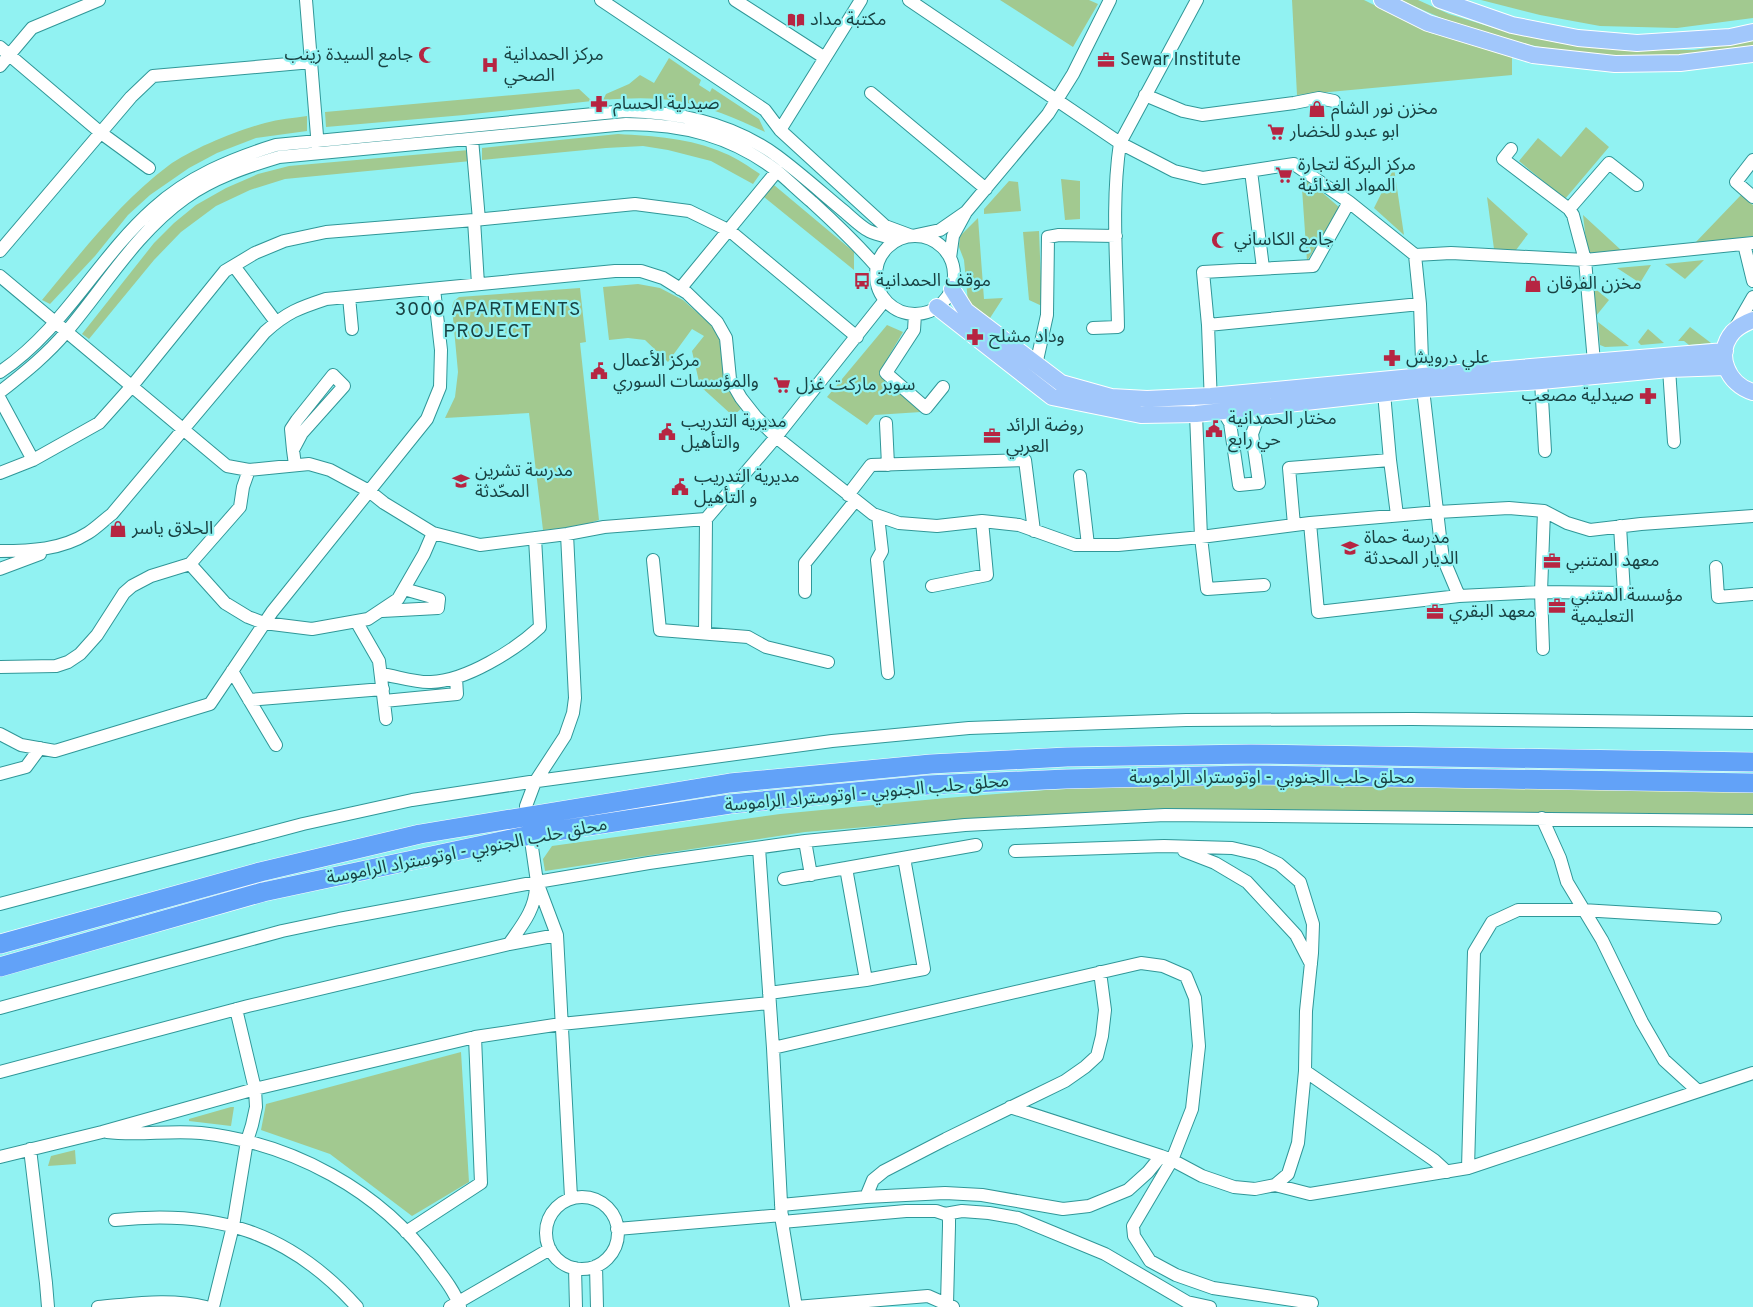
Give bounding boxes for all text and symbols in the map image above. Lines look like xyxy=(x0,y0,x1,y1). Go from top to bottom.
place label: مكتبة مداد xyxy=(810,9,886,32)
library icon: مكتبة مداد xyxy=(786,10,806,30)
place label: جامع السيدة زينب xyxy=(285,44,413,68)
place label: مركز الحمدانية الصحي xyxy=(504,44,604,88)
mosque icon: جامع السيدة زينب xyxy=(417,45,437,65)
place label: Sewar Institute xyxy=(1120,49,1241,72)
office icon: Sewar Institute xyxy=(1096,50,1116,70)
hospital icon: مركز الحمدانية الصحي xyxy=(480,55,500,75)
place label: صيدلية الحسام xyxy=(613,93,720,117)
pharmacy icon: صيدلية الحسام xyxy=(589,94,609,114)
place label: مخزن نور الشام xyxy=(1331,98,1438,122)
shop icon: مخزن نور الشام xyxy=(1307,99,1327,119)
place label: ابو عبدو للخضار xyxy=(1289,121,1399,144)
supermarket icon: ابو عبدو للخضار xyxy=(1266,122,1286,142)
place label: مركز البركة لتجارة المواد الغذائية xyxy=(1298,154,1416,198)
supermarket icon: مركز البركة لتجارة المواد الغذائية xyxy=(1274,165,1294,185)
place label: جامع الكاساني xyxy=(1234,229,1334,253)
mosque icon: جامع الكاساني xyxy=(1210,230,1230,250)
place label: موقف الحمدانية xyxy=(876,270,991,293)
bus stop icon: موقف الحمدانية xyxy=(852,271,872,291)
place label: مخزن الفرقان xyxy=(1547,273,1642,296)
shop icon: مخزن الفرقان xyxy=(1523,274,1543,294)
district label: 3000 APARTMENTS PROJECT xyxy=(395,298,581,344)
place label: وداد مشلح xyxy=(989,326,1065,349)
pharmacy icon: وداد مشلح xyxy=(965,327,985,347)
place label: علي درويش xyxy=(1406,347,1489,370)
pharmacy icon: علي درويش xyxy=(1382,348,1402,368)
place label: مركز الأعمال والمؤسسات السوري xyxy=(613,350,759,394)
public building icon: مركز الأعمال والمؤسسات السوري xyxy=(589,361,609,381)
place label: سوبر ماركت غزل xyxy=(796,374,915,397)
supermarket icon: سوبر ماركت غزل xyxy=(772,375,792,395)
place label: صيدلية مصعب xyxy=(1522,385,1634,408)
pharmacy icon: صيدلية مصعب xyxy=(1638,386,1658,406)
place label: مختار الحمدانية حي رابع xyxy=(1228,408,1337,453)
place label: مديرية التدريب والتأهيل xyxy=(681,411,787,455)
place label: روضة الرائد العربي xyxy=(1006,415,1084,459)
public building icon: مختار الحمدانية حي رابع xyxy=(1204,419,1224,439)
public building icon: مديرية التدريب والتأهيل xyxy=(657,422,677,442)
office icon: روضة الرائد العربي xyxy=(982,426,1002,446)
place label: مدرسة تشرين المحّدثة xyxy=(475,460,573,504)
place label: مديرية التدريب و التأهيل xyxy=(694,466,800,510)
school or university icon: مدرسة تشرين المحّدثة xyxy=(451,471,471,491)
public building icon: مديرية التدريب و التأهيل xyxy=(670,477,690,497)
place label: الحلاق ياسر xyxy=(131,518,213,541)
shop icon: الحلاق ياسر xyxy=(108,519,128,539)
place label: مدرسة حماة الديار المحدثة xyxy=(1364,527,1459,571)
school or university icon: مدرسة حماة الديار المحدثة xyxy=(1340,538,1360,558)
place label: معهد المتنبي xyxy=(1566,550,1659,573)
office icon: معهد المتنبي xyxy=(1542,551,1562,571)
place label: مؤسسة المتنبي التعليمية xyxy=(1571,585,1683,629)
office icon: مؤسسة المتنبي التعليمية xyxy=(1547,596,1567,616)
place label: معهد البقري xyxy=(1449,601,1536,624)
office icon: معهد البقري xyxy=(1425,602,1445,622)
street label: محلق حلب الجنوبي - اوتوستراد الراموسة xyxy=(1129,767,1415,790)
street label: محلق حلب الجنوبي - اوتوستراد الراموسة xyxy=(724,770,1010,818)
street label: محلق حلب الجنوبي - اوتوستراد الراموسة xyxy=(325,813,609,891)

